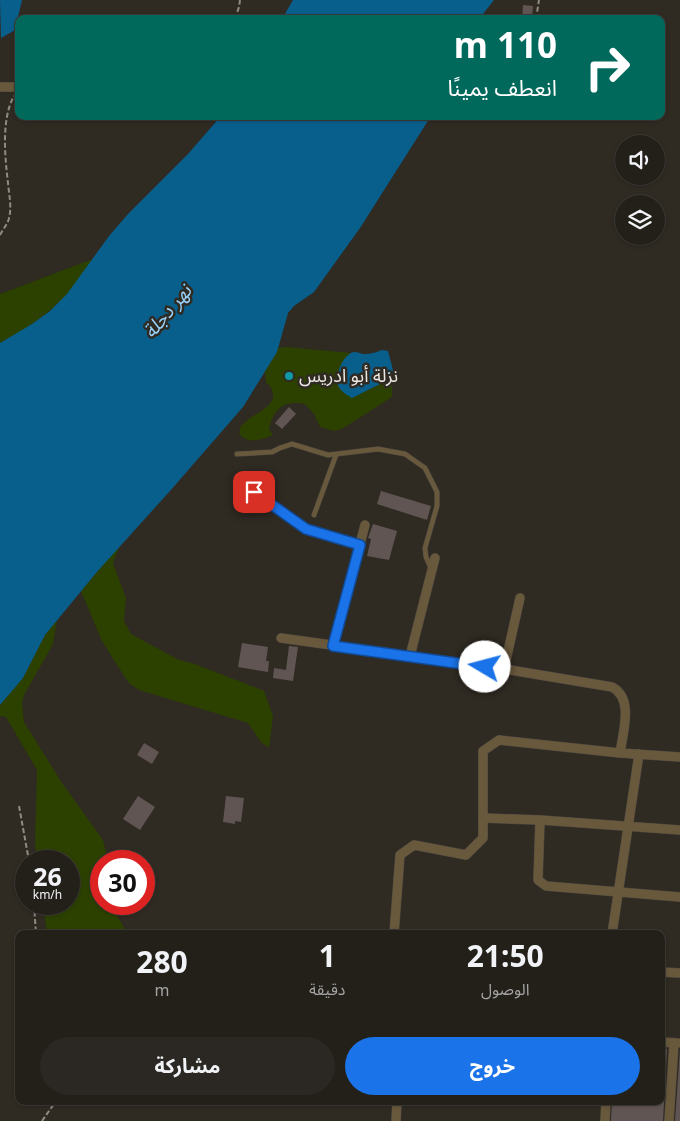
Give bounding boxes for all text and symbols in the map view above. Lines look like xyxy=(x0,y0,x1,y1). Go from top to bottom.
text: 110 m xyxy=(454,21,557,68)
icon: right xyxy=(575,35,640,100)
text: انعطف يمينًا xyxy=(447,72,557,102)
map controls xyxy=(615,135,665,245)
button: sound xyxy=(615,135,665,185)
button: layers xyxy=(615,195,665,245)
water label: نهر دجلة xyxy=(137,277,198,343)
place label: نزلة أبو ادريس xyxy=(299,363,398,387)
marker: نزلة أبو ادريس xyxy=(283,370,295,382)
pin xyxy=(233,471,275,513)
icon: arrive xyxy=(240,478,268,506)
position arrow xyxy=(458,640,510,692)
speed limit sign: 30 xyxy=(90,850,155,915)
text: 26 xyxy=(33,859,62,893)
text: km/h xyxy=(33,886,62,903)
text: 1 xyxy=(319,935,336,976)
text: 21:50 xyxy=(467,935,544,976)
text: 280 xyxy=(136,941,188,982)
text: دقيقة xyxy=(309,978,345,1000)
text: الوصول xyxy=(481,978,530,1000)
text: m xyxy=(155,979,170,1001)
button: مشاركة xyxy=(40,1037,335,1095)
button: خروج xyxy=(345,1037,640,1095)

